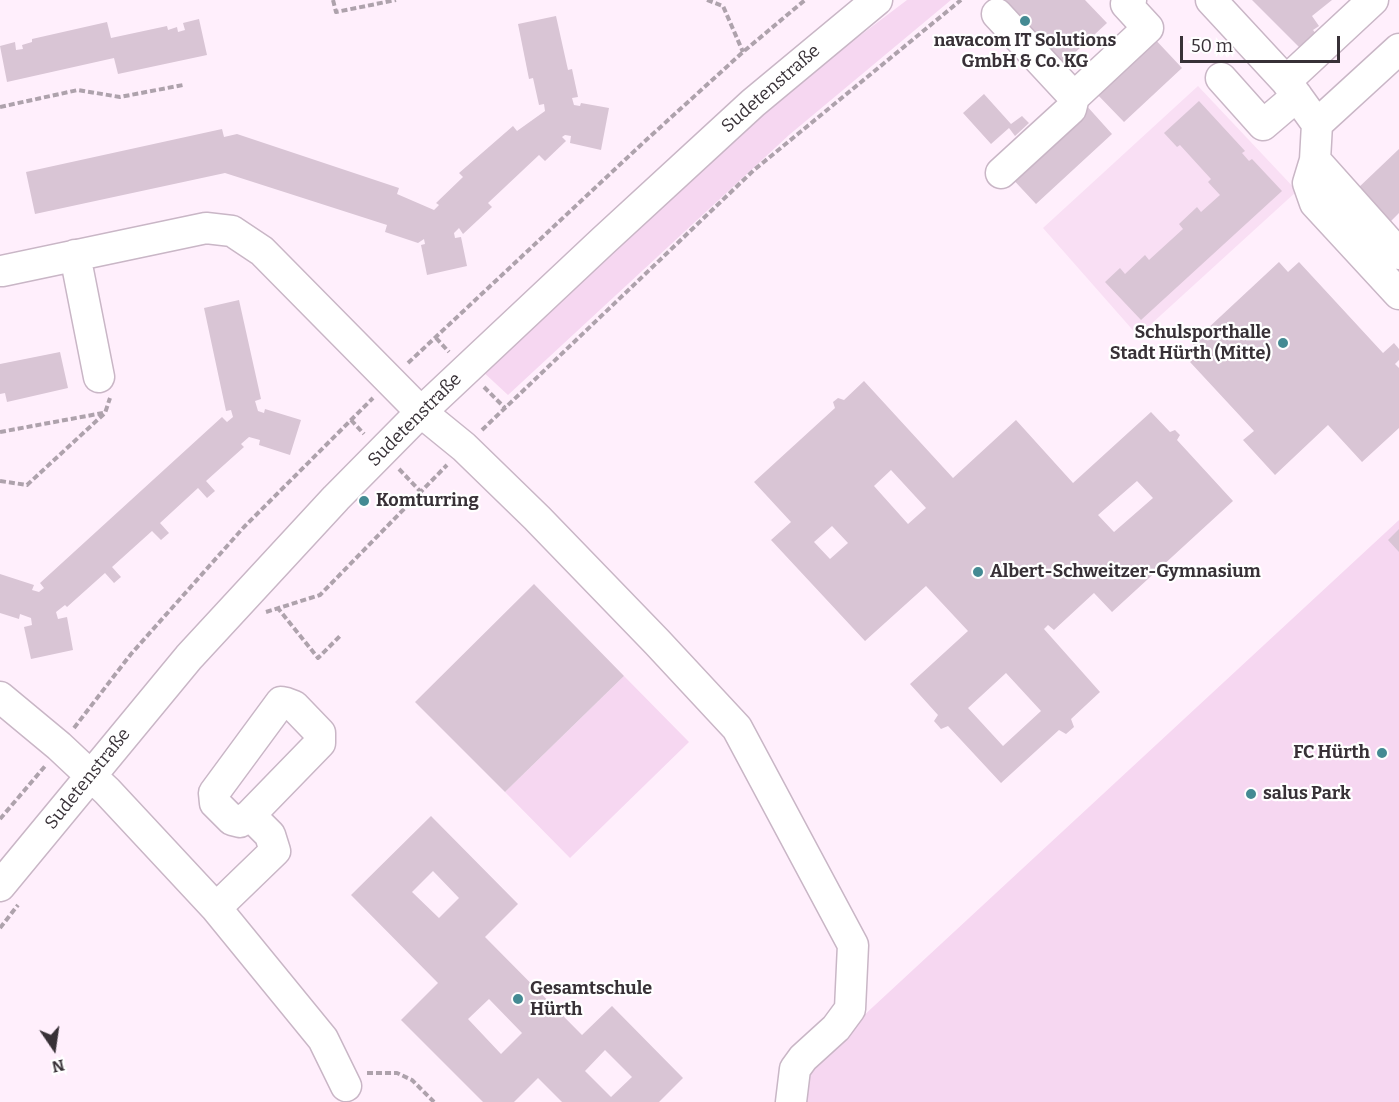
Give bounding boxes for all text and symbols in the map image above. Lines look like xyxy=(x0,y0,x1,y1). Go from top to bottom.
marker: navacom IT Solutions GmbH & Co. KG xyxy=(1018,14,1032,28)
scale bar xyxy=(1183,24,1344,62)
place label: navacom IT Solutions GmbH & Co. KG xyxy=(934,30,1116,72)
text: 50 m xyxy=(1191,35,1233,57)
street label: Sudetenstraße xyxy=(717,40,825,138)
place label: Schulsporthalle Stadt Hürth (Mitte) xyxy=(1110,322,1271,364)
marker: Schulsporthalle Stadt Hürth (Mitte) xyxy=(1276,336,1290,350)
street label: Sudetenstraße xyxy=(364,369,466,471)
place label: Komturring xyxy=(376,490,479,512)
marker: Komturring xyxy=(357,494,371,508)
place label: Albert-Schweitzer-Gymnasium xyxy=(990,561,1261,583)
marker: Albert-Schweitzer-Gymnasium xyxy=(971,565,985,579)
street label: Sudetenstraße xyxy=(41,724,135,834)
place label: FC Hürth xyxy=(1293,742,1370,764)
marker: FC Hürth xyxy=(1375,746,1389,760)
place label: salus Park xyxy=(1263,783,1351,805)
marker: salus Park xyxy=(1244,787,1258,801)
place label: Gesamtschule Hürth xyxy=(530,978,652,1020)
marker: Gesamtschule Hürth xyxy=(511,992,525,1006)
north arrow xyxy=(24,1018,84,1078)
text: N xyxy=(50,1055,66,1077)

